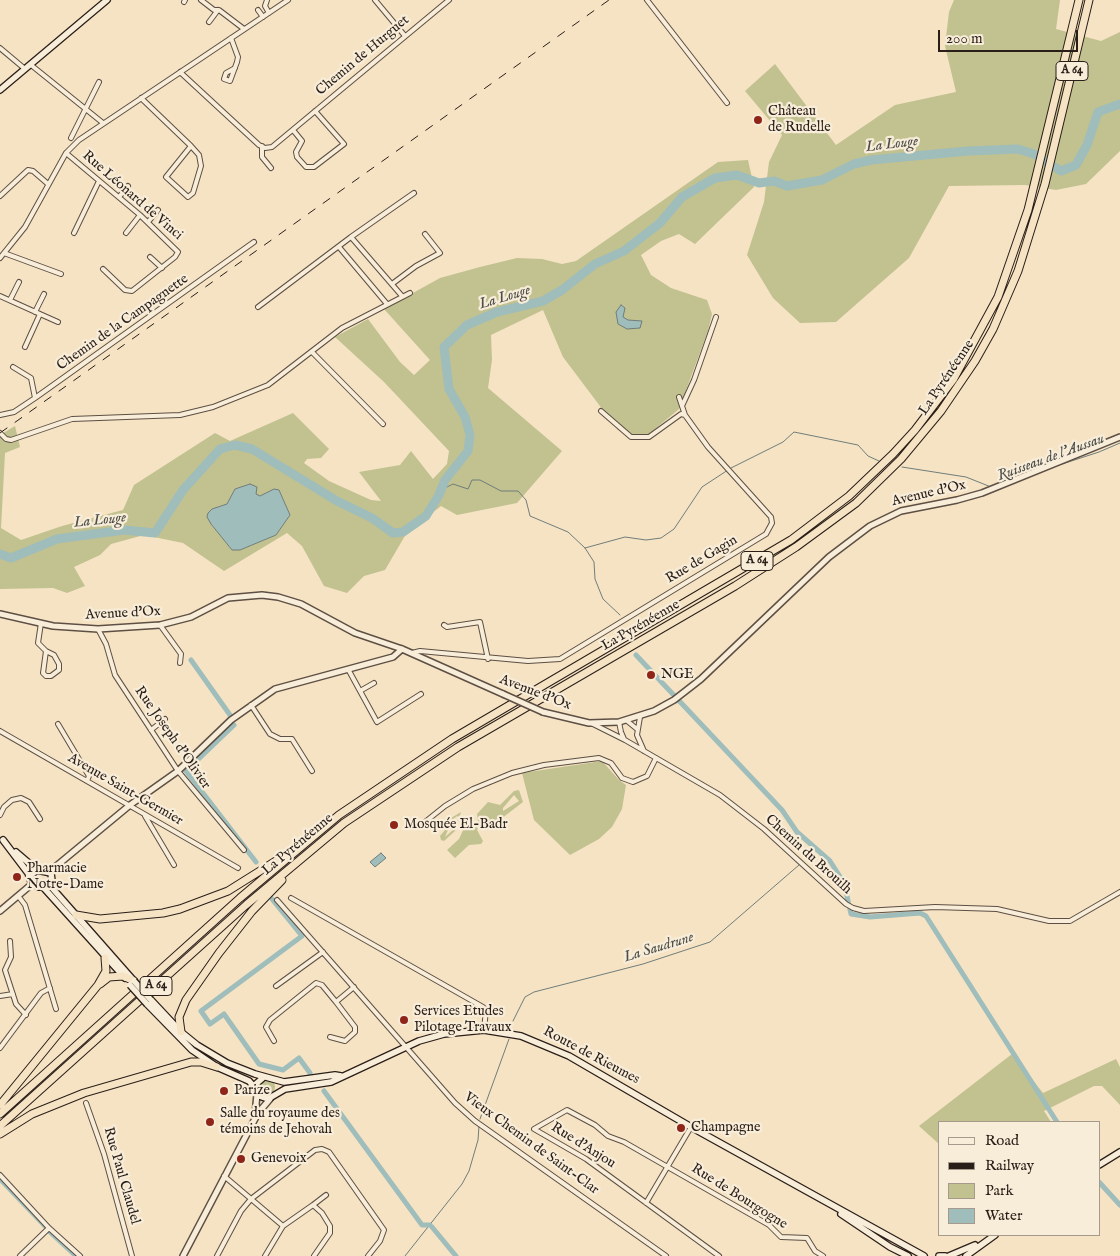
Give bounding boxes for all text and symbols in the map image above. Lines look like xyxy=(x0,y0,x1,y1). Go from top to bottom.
street label: Chemin de Hurguet xyxy=(313,12,413,100)
scale bar xyxy=(940,20,1080,52)
text: 200 m xyxy=(946,29,983,48)
road number: A 64 xyxy=(1056,61,1088,80)
place label: Château de Rudelle xyxy=(768,104,831,136)
marker: Château de Rudelle xyxy=(752,114,764,126)
water label: La Louge xyxy=(865,133,919,157)
street label: Rue Léonard de Vinci xyxy=(78,148,186,244)
street label: Chemin de la Campagnette xyxy=(54,271,192,375)
water label: La Louge xyxy=(477,282,533,314)
street label: La Pyrénéenne xyxy=(916,337,978,419)
water label: Ruisseau de l'Aussau xyxy=(995,430,1107,486)
street label: Avenue d'Ox xyxy=(890,477,968,511)
water label: La Louge xyxy=(73,509,127,533)
street label: Rue de Gagin xyxy=(663,532,741,588)
road number: A 64 xyxy=(741,552,773,570)
street label: La Pyrénéenne xyxy=(599,597,683,655)
street label: Avenue d'Ox xyxy=(85,604,161,624)
place label: NGE xyxy=(661,667,694,683)
marker: NGE xyxy=(645,669,657,681)
street label: Avenue d'Ox xyxy=(497,672,573,714)
street label: Rue Joseph d'Olivier xyxy=(130,683,214,793)
street label: Avenue Saint-Germier xyxy=(64,750,186,830)
street label: La Pyrénéenne xyxy=(259,810,337,880)
street label: Chemin du Brouilh xyxy=(761,812,855,898)
place label: Mosquée El-Badr xyxy=(404,817,508,833)
marker: Mosquée El-Badr xyxy=(388,819,400,831)
place label: Pharmacie Notre-Dame xyxy=(27,861,104,894)
marker: Pharmacie Notre-Dame xyxy=(11,871,23,883)
water label: La Saudrune xyxy=(622,929,696,967)
road number: A 64 xyxy=(140,976,172,996)
place label: Services Etudes Pilotage Travaux xyxy=(414,1004,512,1036)
marker: Services Etudes Pilotage Travaux xyxy=(398,1014,410,1026)
street label: Route de Rieumes xyxy=(540,1024,642,1088)
place label: Parize xyxy=(234,1083,270,1099)
marker: Parize xyxy=(218,1085,230,1097)
street label: Vieux Chemin de Saint-Clar xyxy=(460,1089,602,1199)
place label: Salle du royaume des témoins de Jehovah xyxy=(220,1106,340,1138)
marker: Salle du royaume des témoins de Jehovah xyxy=(204,1116,216,1128)
street label: Rue d'Anjou xyxy=(548,1120,618,1172)
place label: Champagne xyxy=(691,1120,760,1136)
legend xyxy=(938,1121,1100,1236)
marker: Champagne xyxy=(675,1122,687,1134)
street label: Rue Paul Claudel xyxy=(99,1125,143,1227)
text: Road xyxy=(985,1131,1019,1150)
place label: Genevoix xyxy=(251,1151,307,1167)
marker: Genevoix xyxy=(235,1153,247,1165)
text: Railway xyxy=(985,1156,1034,1175)
street label: Rue de Bourgogne xyxy=(688,1161,790,1233)
text: Park xyxy=(985,1181,1014,1200)
text: Water xyxy=(985,1206,1022,1225)

